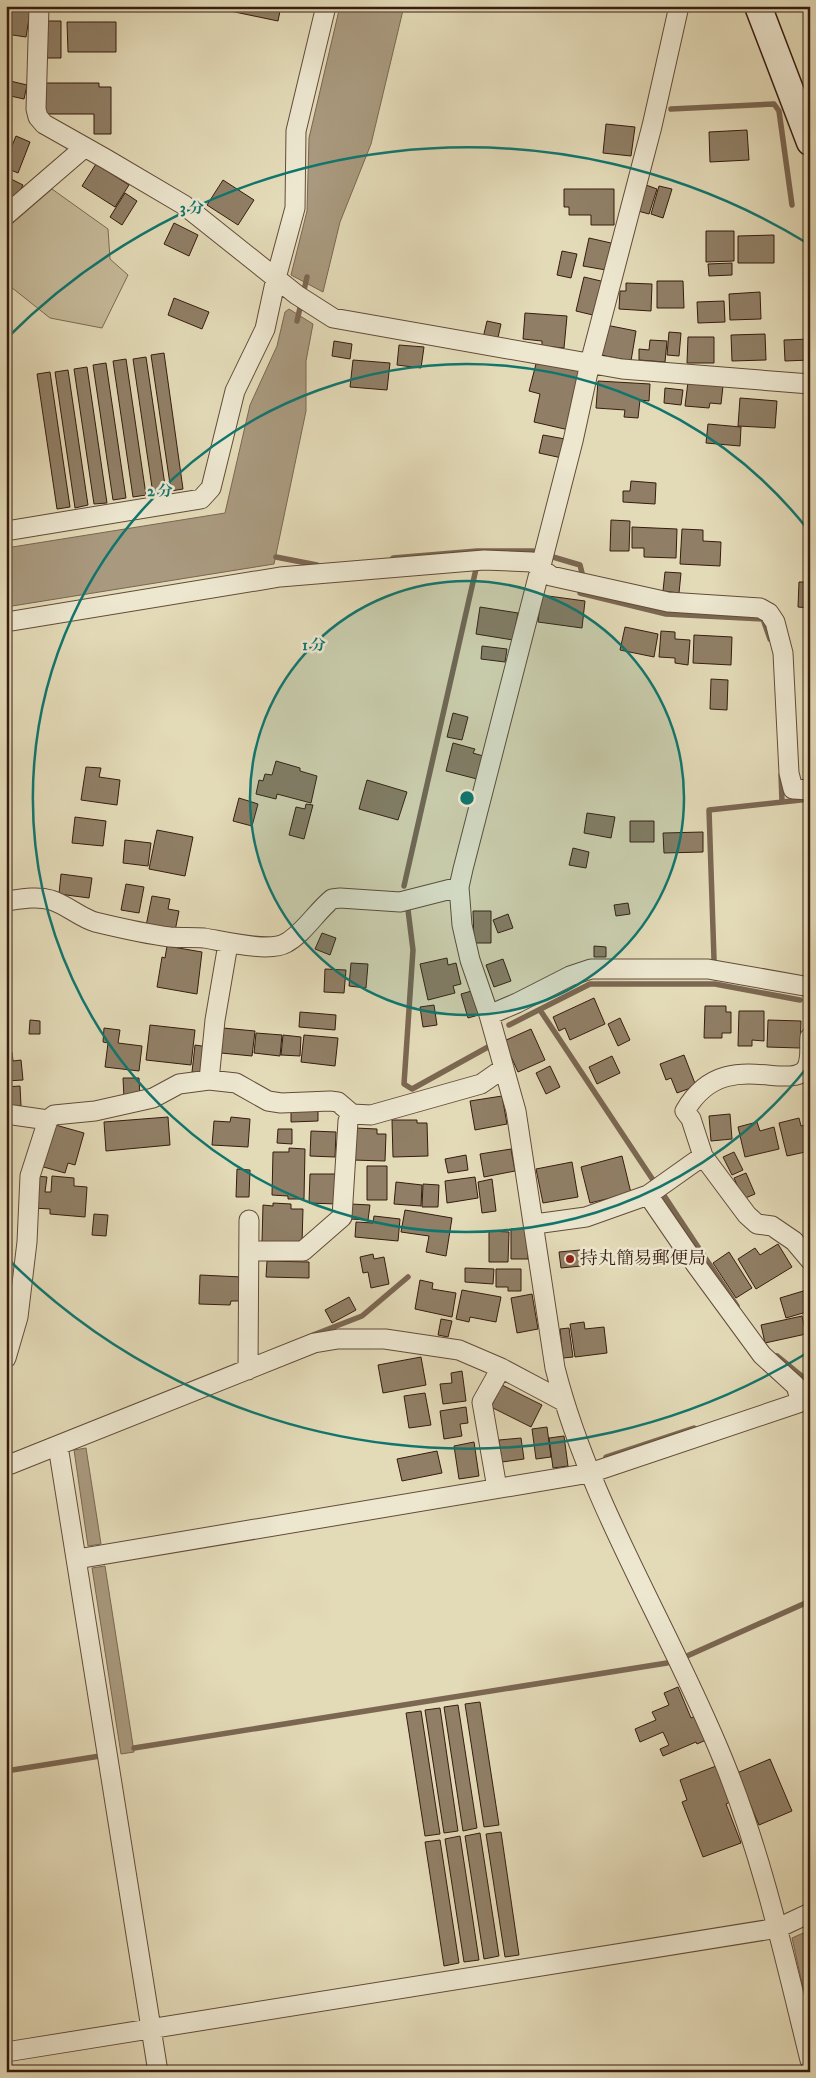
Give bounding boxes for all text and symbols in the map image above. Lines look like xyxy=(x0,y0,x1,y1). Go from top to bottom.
text: 3 分 xyxy=(180,199,204,218)
text: 2 分 xyxy=(147,482,173,501)
text: 1 分 xyxy=(302,636,326,655)
centre of rings xyxy=(458,789,476,807)
place label: 持丸簡易郵便局 xyxy=(580,1248,706,1270)
marker: 持丸簡易郵便局 xyxy=(564,1253,576,1265)

